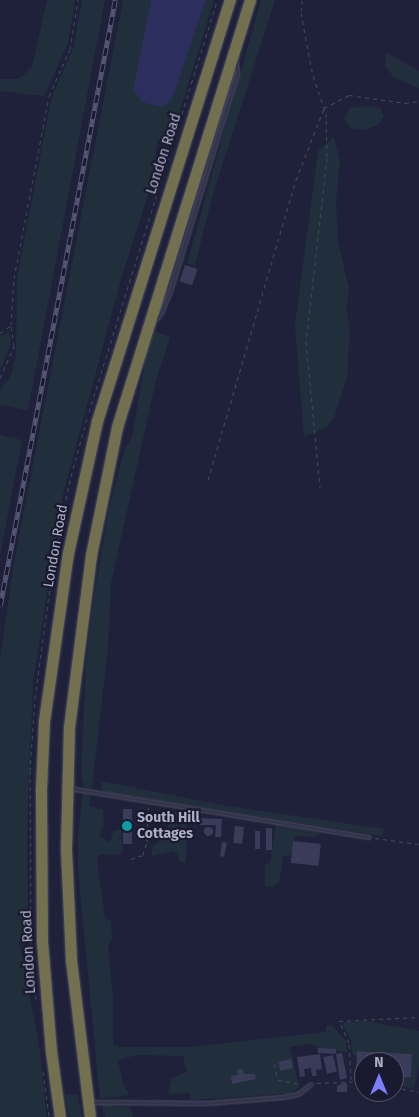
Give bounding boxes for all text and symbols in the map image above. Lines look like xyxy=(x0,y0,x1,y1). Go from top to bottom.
street label: London Road xyxy=(143,112,185,196)
street label: London Road xyxy=(40,503,72,589)
place label: South Hill Cottages xyxy=(137,810,200,842)
marker: South Hill Cottages xyxy=(121,820,133,832)
street label: London Road xyxy=(18,910,40,994)
north arrow xyxy=(354,1052,404,1102)
text: N xyxy=(374,1054,384,1071)

